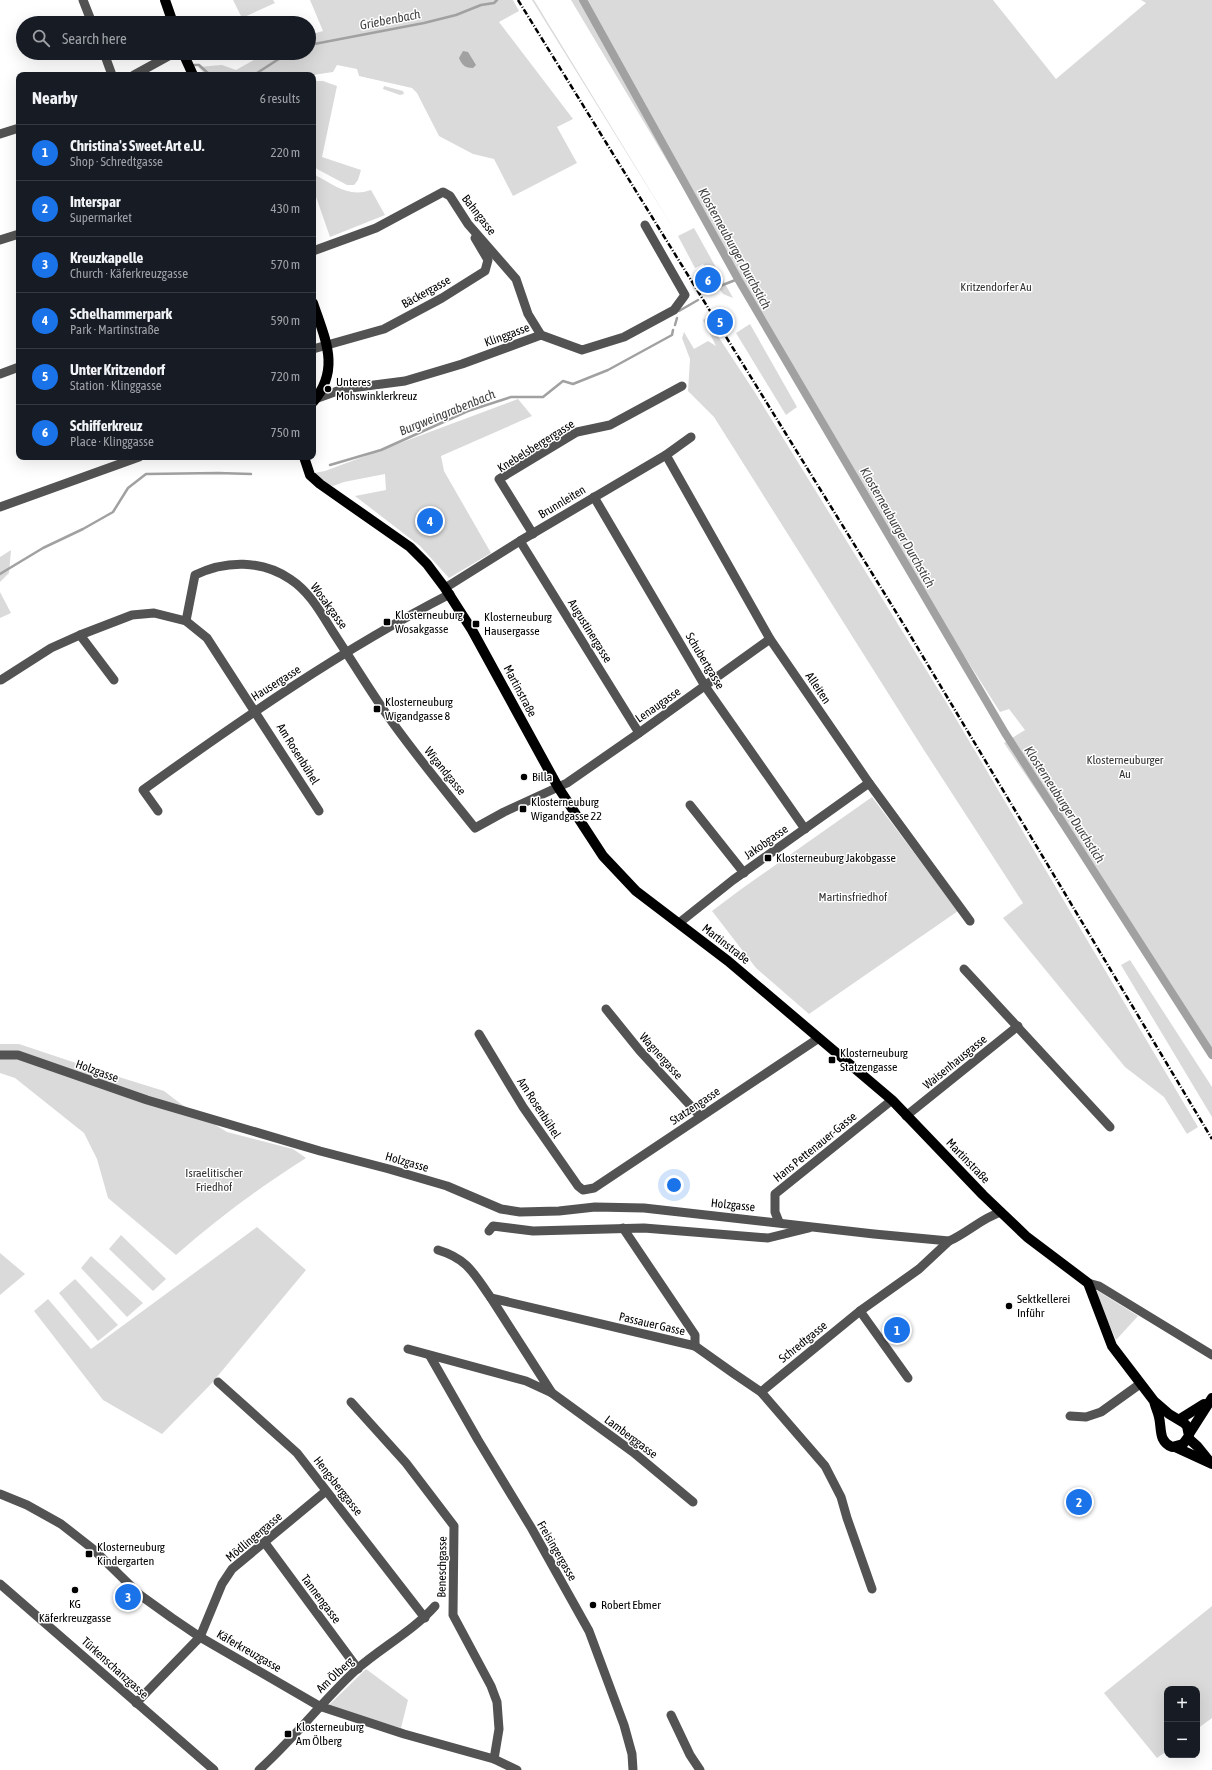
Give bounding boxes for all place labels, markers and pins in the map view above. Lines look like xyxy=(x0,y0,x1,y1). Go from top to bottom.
pin: 6 xyxy=(695,265,721,295)
pin: 5 xyxy=(707,307,733,337)
place label: Unteres Mohswinklerkreuz xyxy=(336,375,418,403)
marker: Unteres Mohswinklerkreuz xyxy=(323,384,333,394)
pin: 4 xyxy=(417,506,443,536)
place label: Klosterneuburg Wosakgasse xyxy=(395,608,464,636)
place label: Klosterneuburg Hausergasse xyxy=(484,610,553,638)
marker: Klosterneuburg Wosakgasse xyxy=(382,617,392,627)
marker: Klosterneuburg Hausergasse xyxy=(471,619,481,629)
place label: Klosterneuburg Wigandgasse 8 xyxy=(385,695,454,723)
marker: Klosterneuburg Wigandgasse 8 xyxy=(372,704,382,714)
place label: Billa xyxy=(532,770,552,784)
marker: Billa xyxy=(519,772,529,782)
place label: Klosterneuburg Wigandgasse 22 xyxy=(531,795,602,823)
marker: Klosterneuburg Wigandgasse 22 xyxy=(518,804,528,814)
place label: Klosterneuburg Jakobgasse xyxy=(776,851,896,865)
marker: Klosterneuburg Jakobgasse xyxy=(763,853,773,863)
place label: Klosterneuburg Statzengasse xyxy=(840,1046,909,1074)
marker: Klosterneuburg Statzengasse xyxy=(827,1055,837,1065)
place label: Sektkellerei Inführ xyxy=(1017,1292,1070,1320)
marker: Sektkellerei Inführ xyxy=(1004,1301,1014,1311)
pin: 1 xyxy=(884,1315,910,1345)
pin: 2 xyxy=(1066,1487,1092,1517)
place label: Klosterneuburg Kindergarten xyxy=(97,1540,166,1568)
marker: Klosterneuburg Kindergarten xyxy=(84,1549,94,1559)
pin: 3 xyxy=(115,1582,141,1612)
marker: KG Käferkreuzgasse xyxy=(70,1585,80,1595)
place label: KG Käferkreuzgasse xyxy=(39,1597,111,1625)
place label: Robert Ebmer xyxy=(601,1598,661,1612)
marker: Robert Ebmer xyxy=(588,1600,598,1610)
place label: Klosterneuburg Am Ölberg xyxy=(296,1720,365,1748)
marker: Klosterneuburg Am Ölberg xyxy=(283,1729,293,1739)

